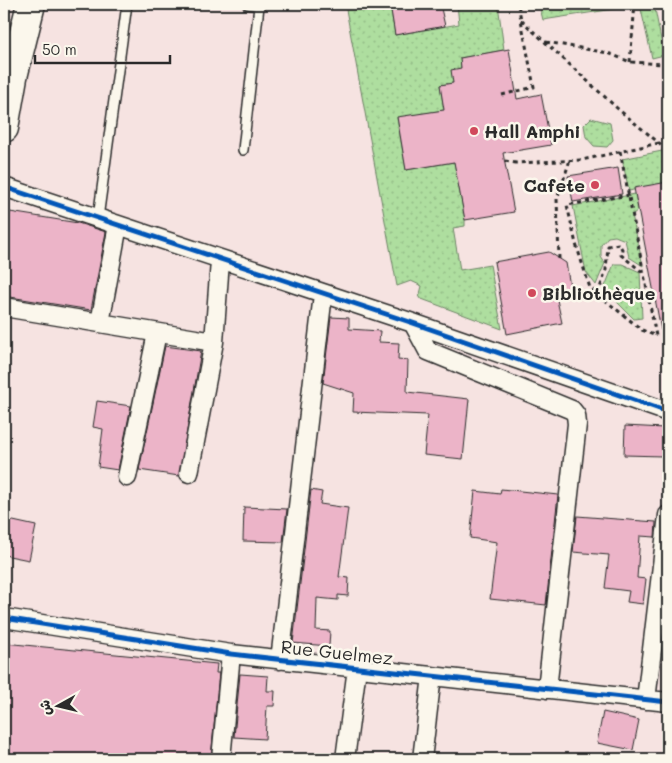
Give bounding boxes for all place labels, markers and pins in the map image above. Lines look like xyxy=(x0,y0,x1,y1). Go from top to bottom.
place label: Hall Amphi xyxy=(484,119,580,143)
marker: Hall Amphi xyxy=(468,125,480,137)
place label: Cafete xyxy=(523,173,585,197)
marker: Cafete xyxy=(589,179,601,191)
place label: Bibliothèque xyxy=(542,281,656,305)
marker: Bibliothèque xyxy=(526,287,538,299)

